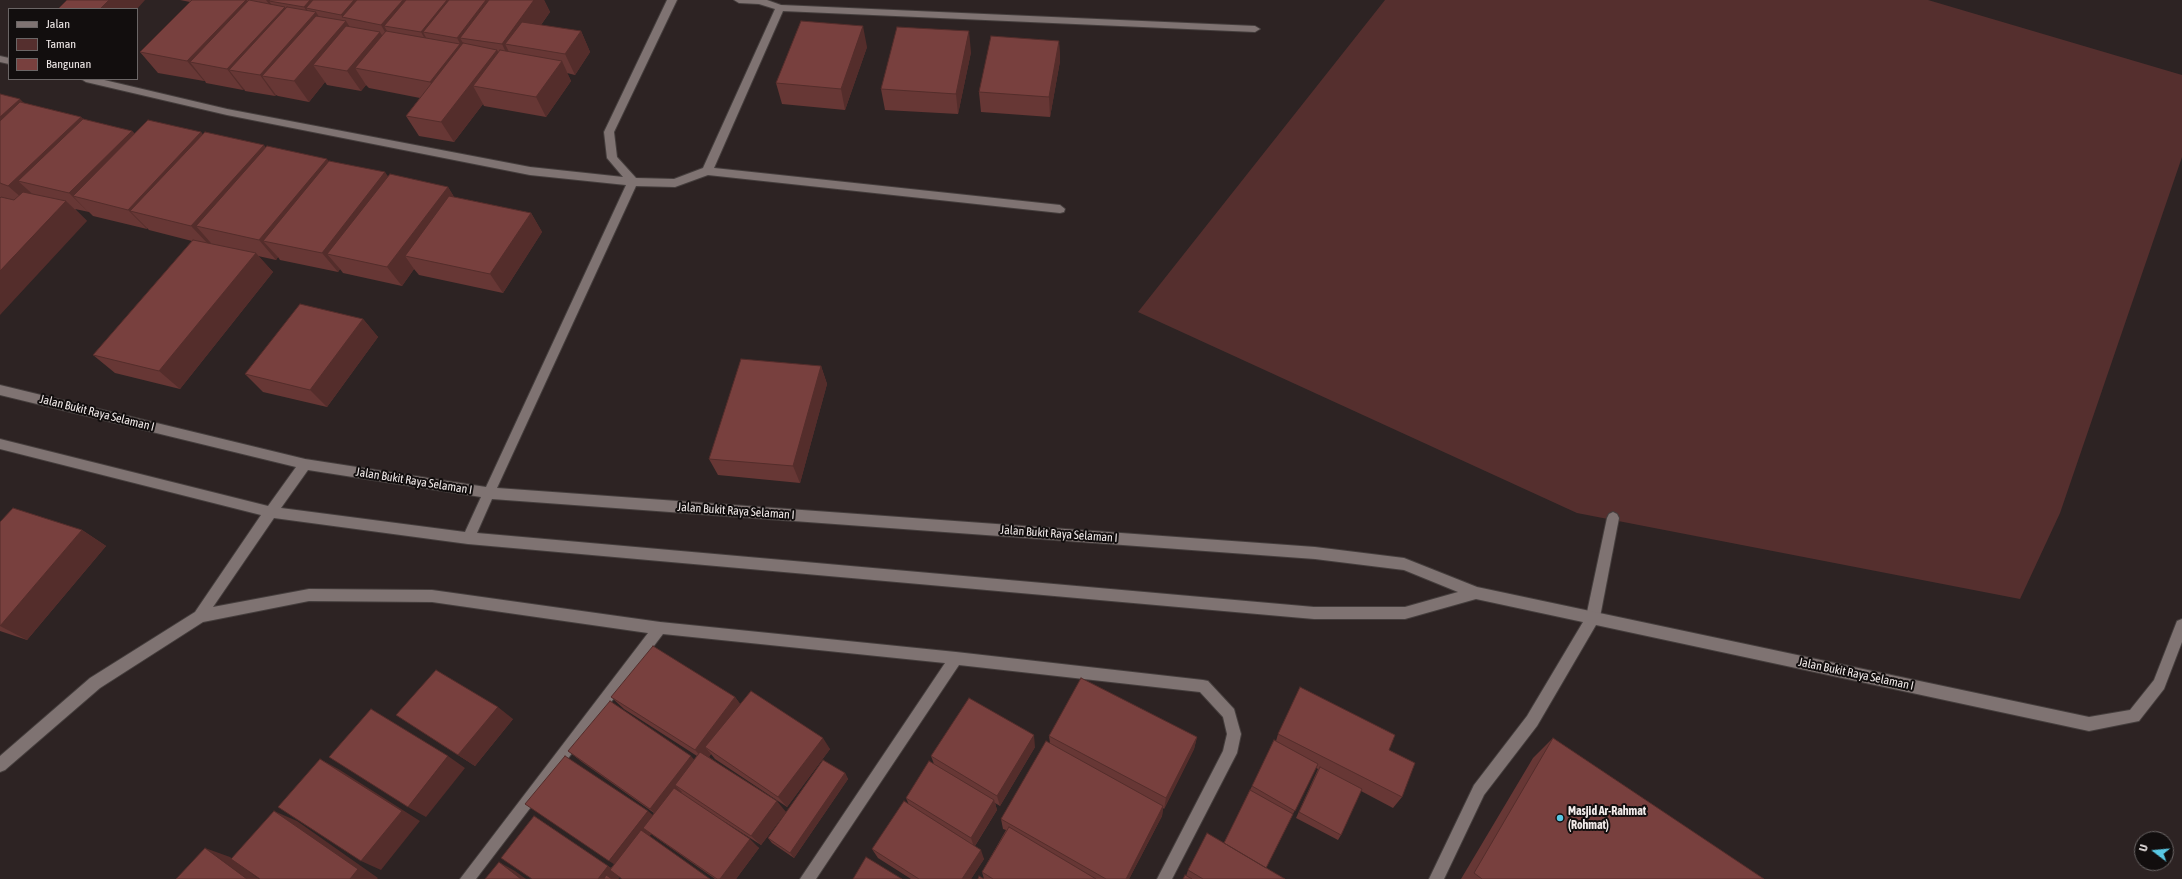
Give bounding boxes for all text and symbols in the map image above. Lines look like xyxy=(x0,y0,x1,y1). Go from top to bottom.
legend xyxy=(8,8,138,80)
text: Jalan xyxy=(46,17,70,31)
text: Taman xyxy=(46,37,76,51)
text: Bangunan xyxy=(46,57,91,71)
street label: Jalan Bukit Raya Selaman I xyxy=(38,392,156,434)
street label: Jalan Bukit Raya Selaman I xyxy=(355,465,473,497)
street label: Jalan Bukit Raya Selaman I xyxy=(677,500,795,522)
street label: Jalan Bukit Raya Selaman I xyxy=(1000,523,1118,545)
street label: Jalan Bukit Raya Selaman I xyxy=(1797,655,1915,693)
place label: Masjid Ar-Rahmat (Rohmat) xyxy=(1568,804,1646,832)
marker: Masjid Ar-Rahmat (Rohmat) xyxy=(1555,813,1565,823)
north arrow xyxy=(2134,831,2174,871)
text: U xyxy=(2137,843,2150,853)

